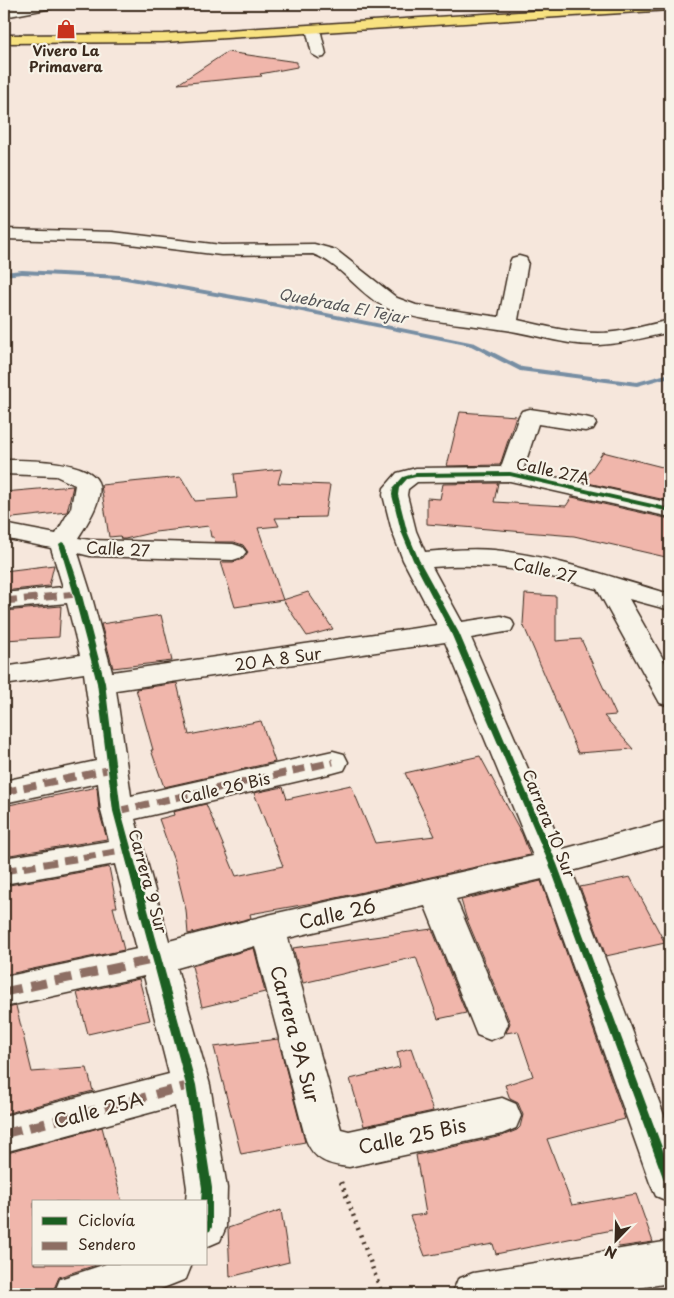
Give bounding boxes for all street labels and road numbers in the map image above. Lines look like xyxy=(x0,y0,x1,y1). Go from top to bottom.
street label: Calle 27A xyxy=(514,450,593,490)
street label: Calle 27 xyxy=(85,534,151,562)
street label: Calle 27 xyxy=(511,550,579,588)
street label: 20 A 8 Sur xyxy=(233,640,323,676)
street label: Calle 26 Bis xyxy=(178,765,272,809)
street label: Carrera 10 Sur xyxy=(517,765,583,881)
street label: Carrera 9 Sur xyxy=(124,826,175,936)
street label: Calle 26 xyxy=(296,891,378,935)
street label: Carrera 9A Sur xyxy=(264,962,328,1106)
street label: Calle 25A xyxy=(50,1084,146,1134)
street label: Calle 25 Bis xyxy=(356,1110,468,1160)

